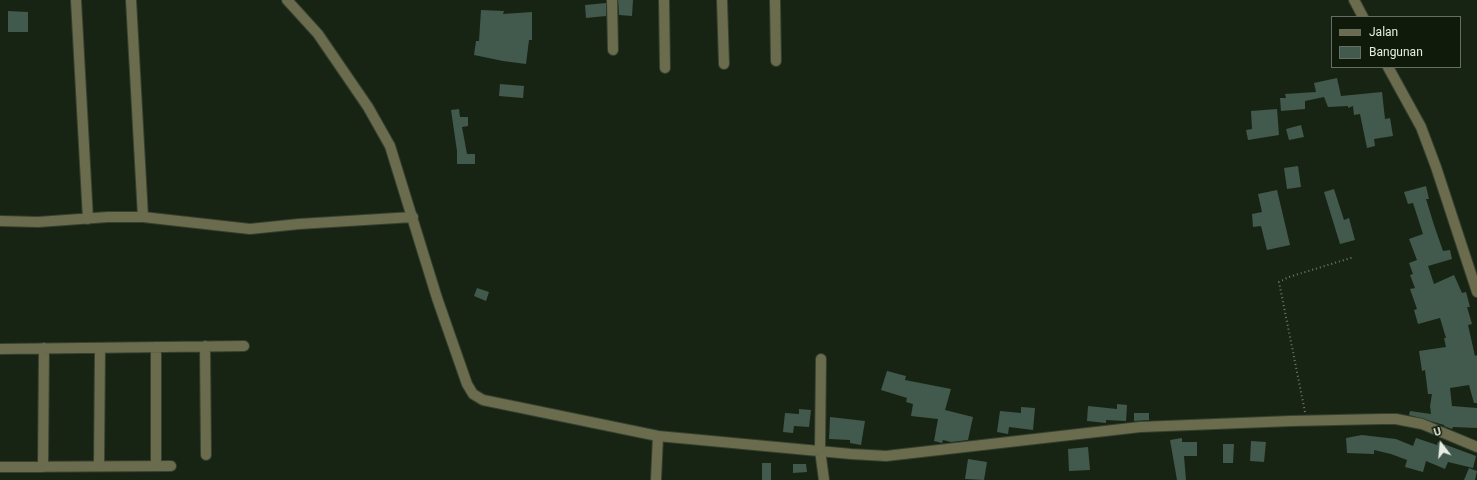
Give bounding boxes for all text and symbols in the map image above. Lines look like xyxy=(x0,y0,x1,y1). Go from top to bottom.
legend xyxy=(1331,16,1461,68)
text: Jalan xyxy=(1369,25,1398,39)
text: Bangunan xyxy=(1369,45,1423,59)
north arrow xyxy=(1421,424,1461,464)
text: U xyxy=(1432,425,1443,439)

